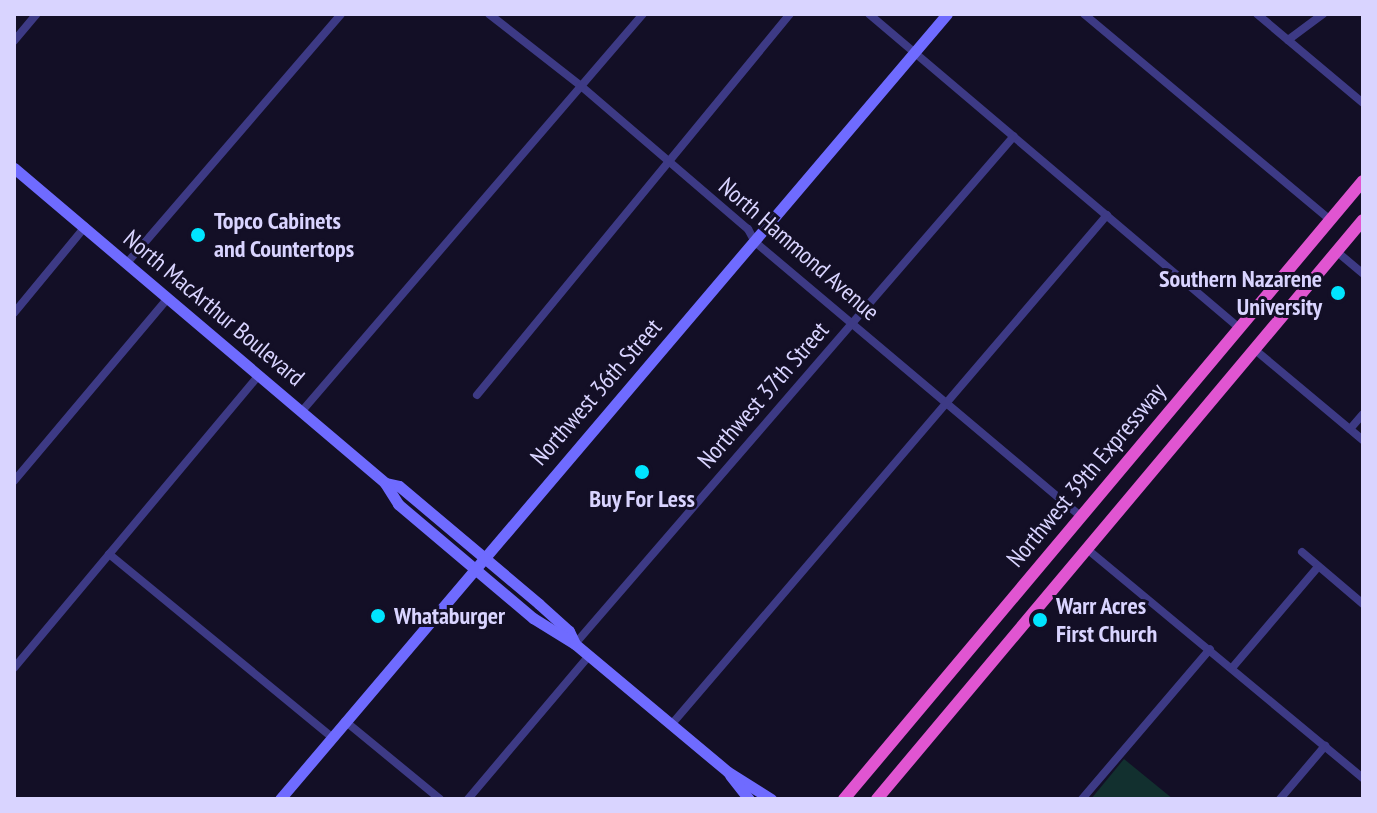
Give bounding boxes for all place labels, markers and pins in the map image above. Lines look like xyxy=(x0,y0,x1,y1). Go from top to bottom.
place label: Topco Cabinets and Countertops xyxy=(214,207,354,263)
marker: Topco Cabinets and Countertops xyxy=(189,226,207,244)
place label: Southern Nazarene University xyxy=(1159,265,1322,321)
marker: Southern Nazarene University xyxy=(1329,284,1347,302)
marker: Buy For Less xyxy=(633,463,651,481)
place label: Buy For Less xyxy=(589,485,695,513)
place label: Warr Acres First Church xyxy=(1056,592,1157,648)
place label: Whataburger xyxy=(394,602,505,630)
marker: Whataburger xyxy=(369,607,387,625)
marker: Warr Acres First Church xyxy=(1031,611,1049,629)

